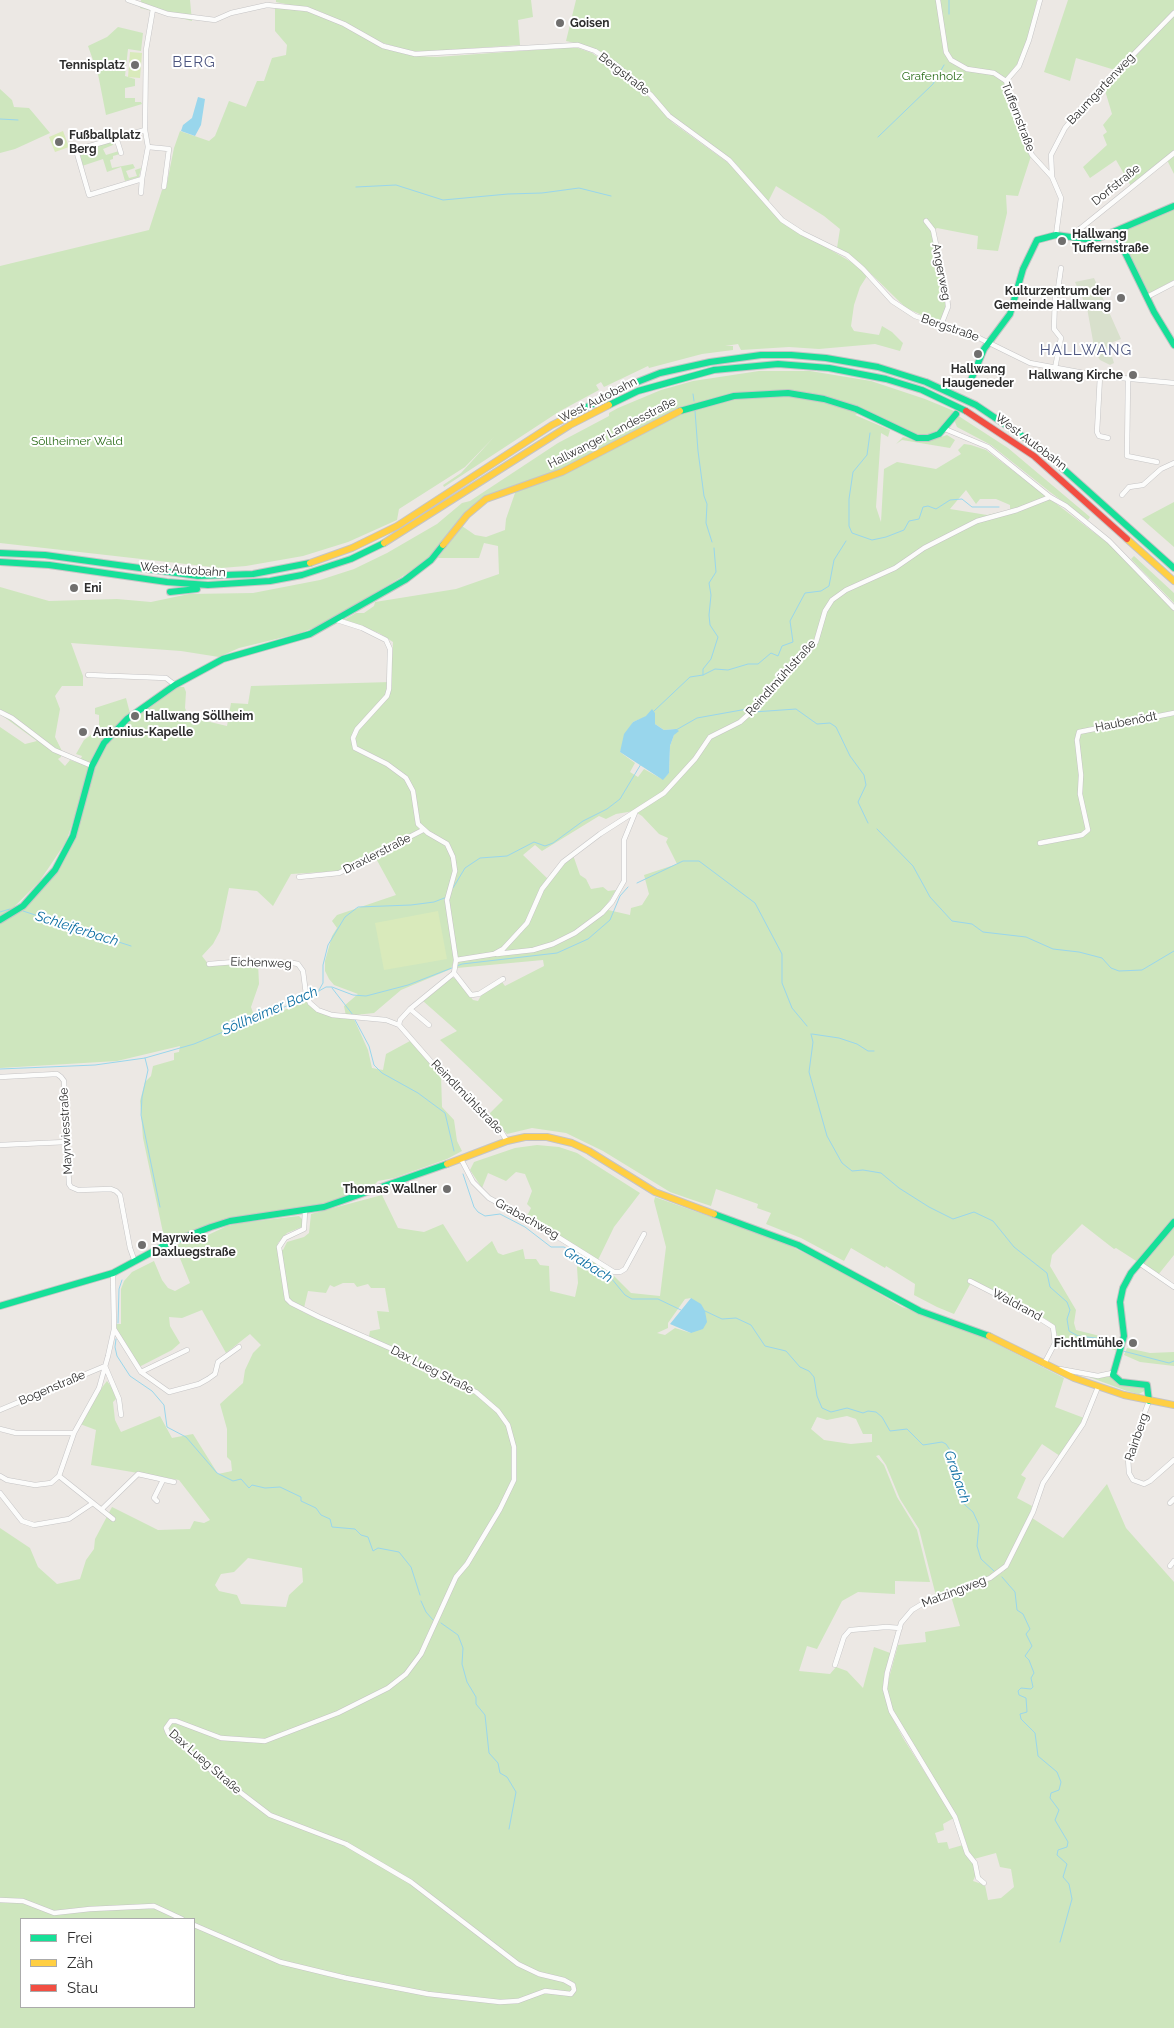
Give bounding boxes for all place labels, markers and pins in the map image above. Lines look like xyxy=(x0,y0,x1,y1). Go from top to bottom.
place label: Goisen xyxy=(570,16,609,30)
marker: Goisen xyxy=(554,17,566,29)
place label: Tennisplatz xyxy=(59,58,125,72)
marker: Tennisplatz xyxy=(129,59,141,71)
place label: Fußballplatz Berg xyxy=(69,128,141,156)
marker: Fußballplatz Berg xyxy=(53,136,65,148)
place label: Hallwang Tuffernstraße xyxy=(1072,227,1149,255)
marker: Hallwang Tuffernstraße xyxy=(1056,235,1068,247)
place label: Kulturzentrum der Gemeinde Hallwang xyxy=(994,284,1111,312)
marker: Kulturzentrum der Gemeinde Hallwang xyxy=(1115,292,1127,304)
marker: Hallwang Haugeneder xyxy=(972,348,984,360)
place label: Hallwang Haugeneder xyxy=(942,362,1014,390)
place label: Hallwang Kirche xyxy=(1029,368,1123,382)
marker: Hallwang Kirche xyxy=(1127,369,1139,381)
place label: Eni xyxy=(84,581,101,595)
marker: Eni xyxy=(68,582,80,594)
place label: Hallwang Söllheim xyxy=(145,709,253,723)
marker: Hallwang Söllheim xyxy=(129,710,141,722)
place label: Antonius-Kapelle xyxy=(93,725,193,739)
marker: Antonius-Kapelle xyxy=(77,726,89,738)
place label: Thomas Wallner xyxy=(343,1182,437,1196)
marker: Thomas Wallner xyxy=(441,1183,453,1195)
place label: Mayrwies Daxluegstraße xyxy=(152,1231,236,1259)
marker: Mayrwies Daxluegstraße xyxy=(136,1239,148,1251)
place label: Fichtlmühle xyxy=(1054,1336,1123,1350)
marker: Fichtlmühle xyxy=(1127,1337,1139,1349)

